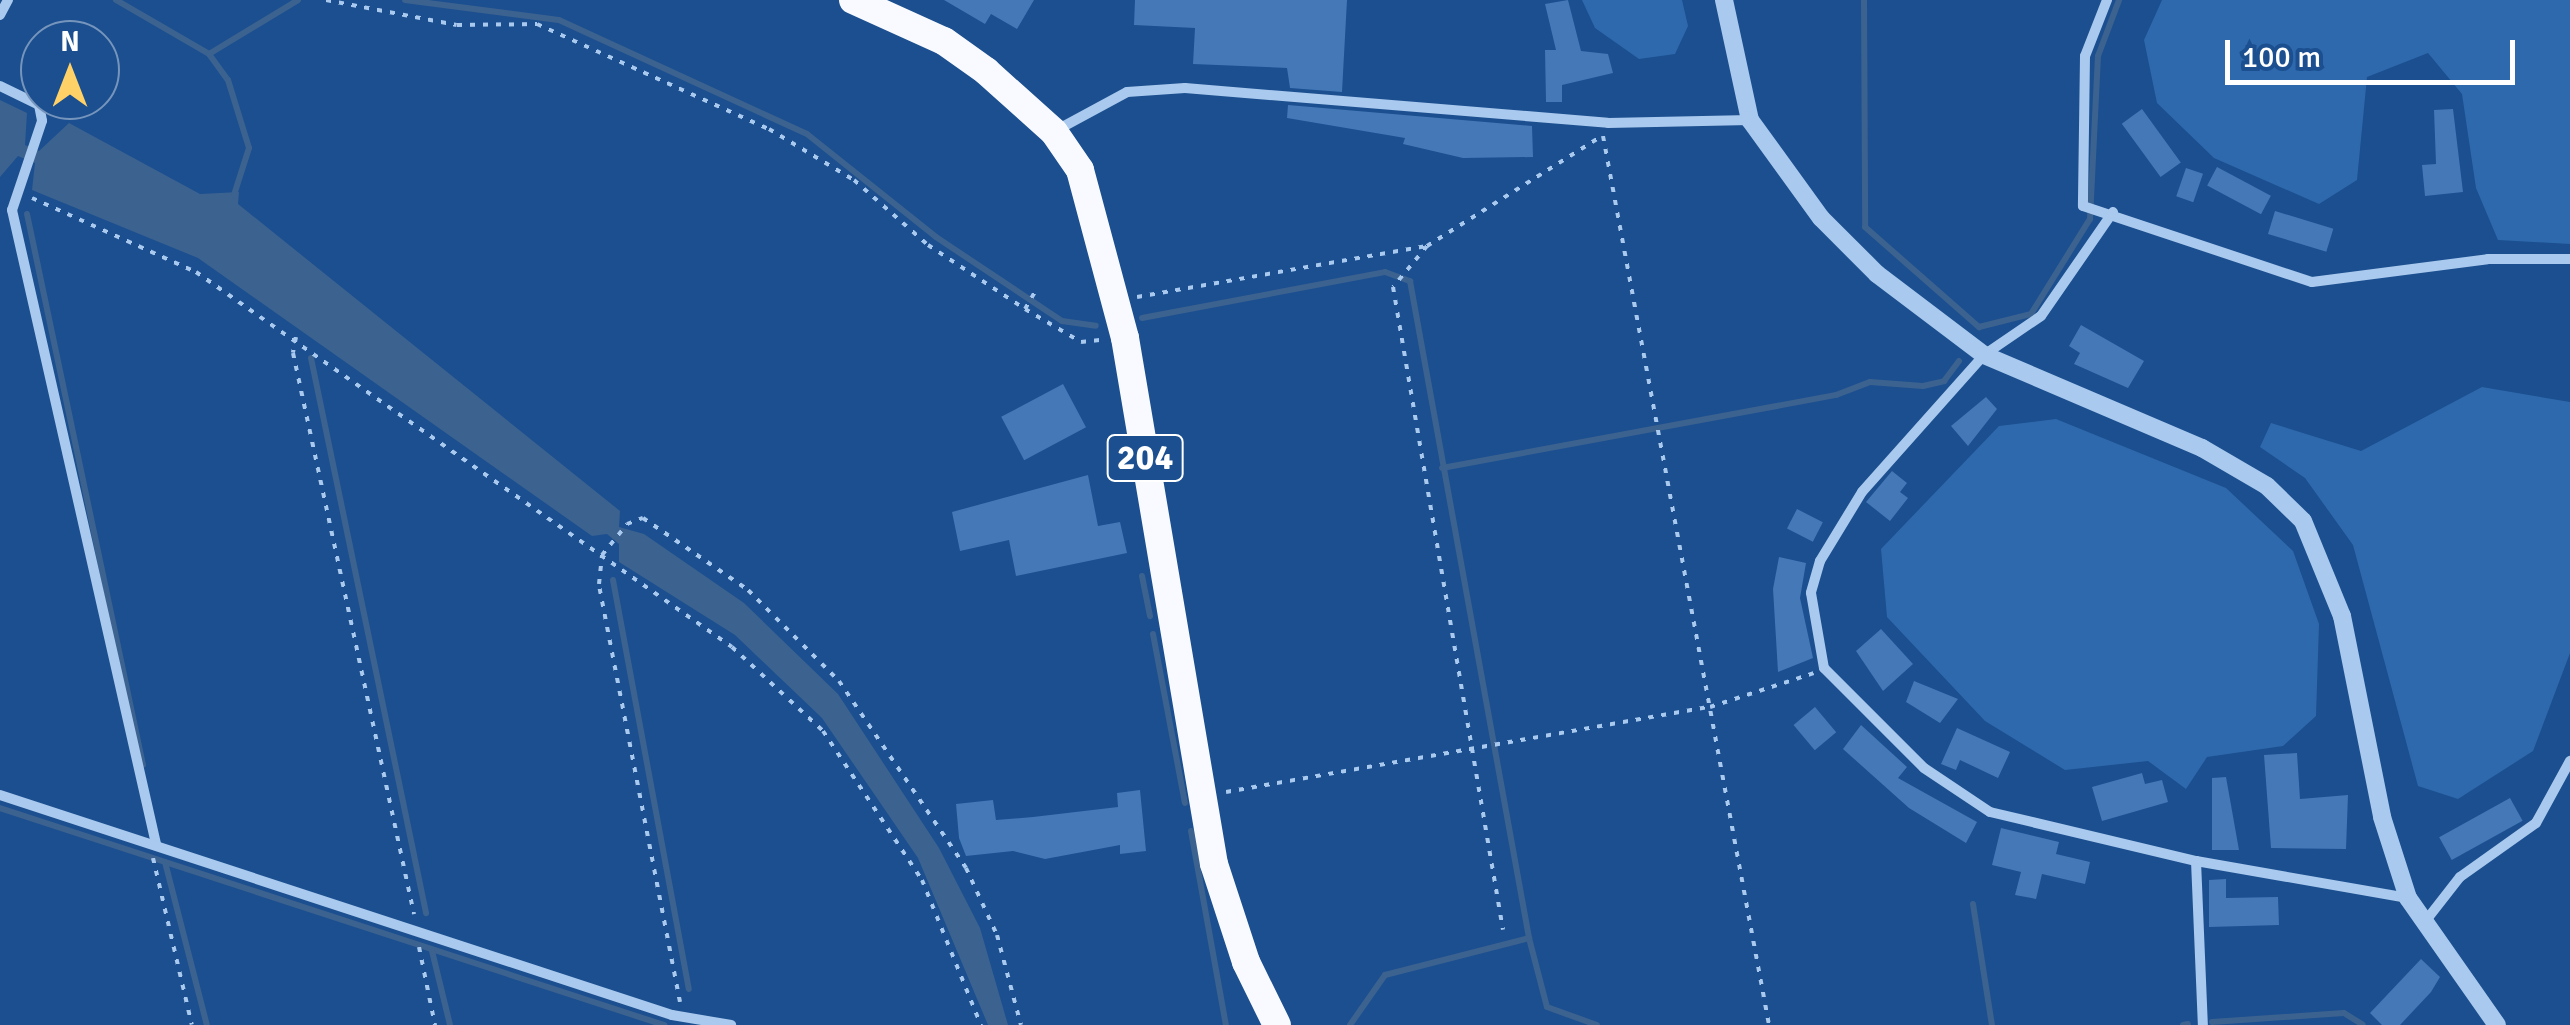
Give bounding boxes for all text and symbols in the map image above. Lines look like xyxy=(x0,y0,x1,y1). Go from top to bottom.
north arrow xyxy=(20,20,120,120)
scale bar xyxy=(2230,20,2520,82)
text: N xyxy=(60,25,80,59)
text: 100 m xyxy=(2242,39,2321,76)
road number: 204 xyxy=(1105,428,1185,488)

